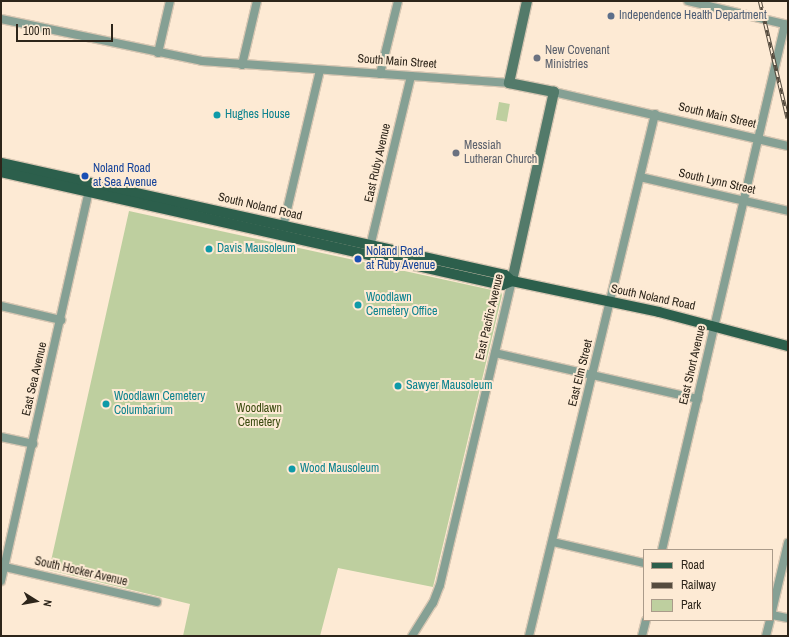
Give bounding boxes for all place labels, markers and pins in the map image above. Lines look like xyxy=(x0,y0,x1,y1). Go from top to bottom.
place label: Independence Health Department xyxy=(619,9,767,23)
marker: Independence Health Department xyxy=(606,11,616,21)
place label: New Covenant Ministries xyxy=(545,44,610,72)
marker: New Covenant Ministries xyxy=(532,53,542,63)
place label: Hughes House xyxy=(225,108,290,122)
marker: Hughes House xyxy=(212,110,222,120)
place label: Messiah Lutheran Church xyxy=(464,139,537,167)
marker: Messiah Lutheran Church xyxy=(451,148,461,158)
place label: Noland Road at Sea Avenue xyxy=(93,162,157,190)
marker: Noland Road at Sea Avenue xyxy=(80,171,90,181)
place label: Davis Mausoleum xyxy=(217,242,296,256)
marker: Davis Mausoleum xyxy=(204,244,214,254)
place label: Noland Road at Ruby Avenue xyxy=(366,245,436,273)
marker: Noland Road at Ruby Avenue xyxy=(353,254,363,264)
place label: Woodlawn Cemetery Office xyxy=(366,291,437,319)
marker: Woodlawn Cemetery Office xyxy=(353,300,363,310)
place label: Sawyer Mausoleum xyxy=(406,379,492,393)
marker: Sawyer Mausoleum xyxy=(393,381,403,391)
place label: Woodlawn Cemetery Columbarium xyxy=(114,390,205,418)
marker: Woodlawn Cemetery Columbarium xyxy=(101,399,111,409)
place label: Wood Mausoleum xyxy=(300,462,379,476)
marker: Wood Mausoleum xyxy=(287,464,297,474)

